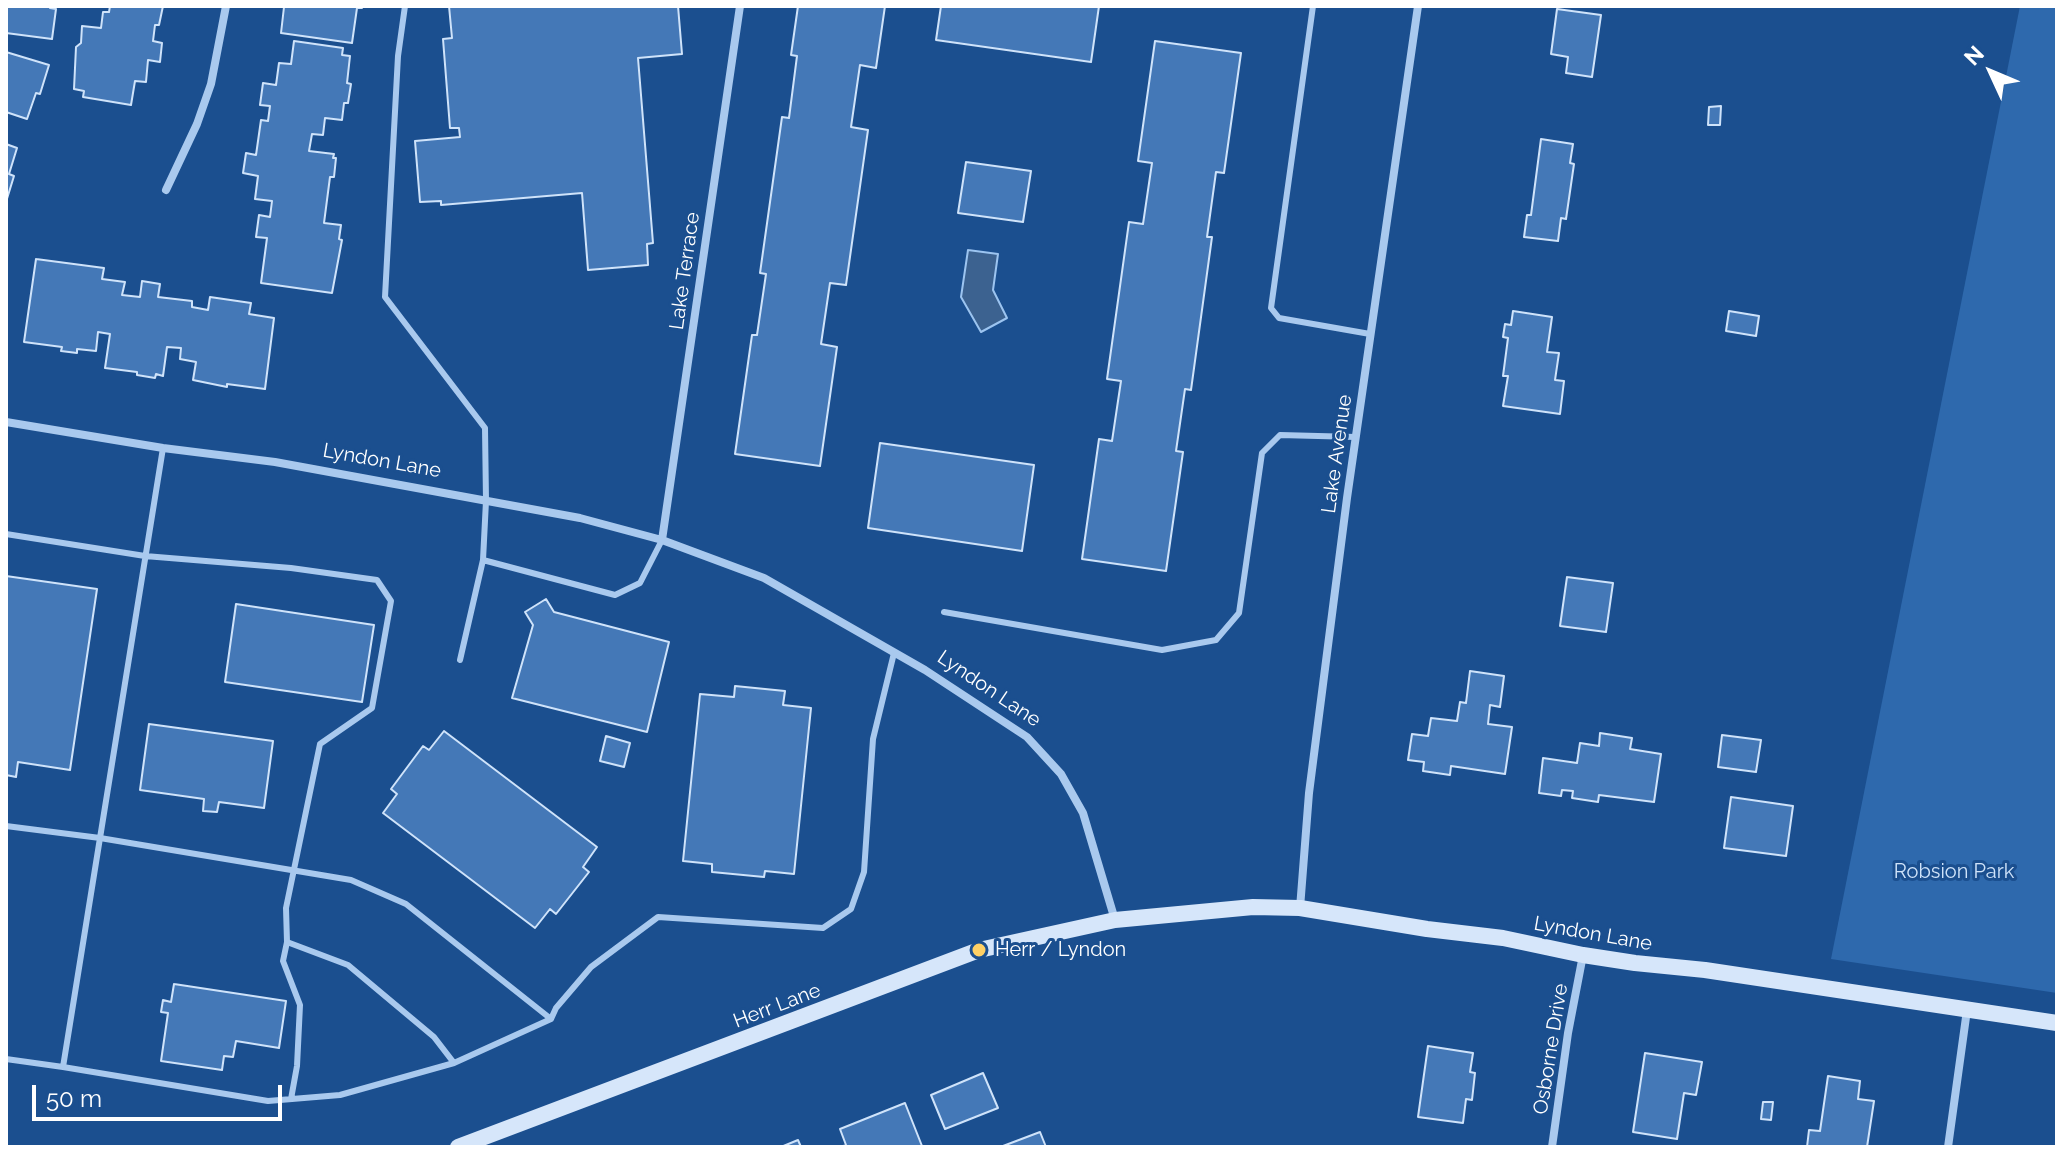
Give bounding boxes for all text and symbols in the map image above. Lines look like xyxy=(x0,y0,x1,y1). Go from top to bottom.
north arrow xyxy=(1951,32,2031,112)
text: N xyxy=(1959,40,1989,70)
street label: Lake Terrace xyxy=(665,211,705,331)
street label: Lake Avenue xyxy=(1317,393,1357,515)
street label: Lyndon Lane xyxy=(321,439,443,483)
street label: Lyndon Lane xyxy=(933,646,1045,732)
park label: Robsion Park xyxy=(1894,860,2014,884)
street label: Lyndon Lane xyxy=(1532,912,1654,956)
place label: Herr / Lyndon xyxy=(995,938,1126,962)
marker: Herr / Lyndon xyxy=(970,941,988,959)
street label: Herr Lane xyxy=(730,978,824,1034)
street label: Osborne Drive xyxy=(1529,982,1573,1116)
scale bar xyxy=(36,1069,286,1119)
text: 50 m xyxy=(46,1084,102,1113)

